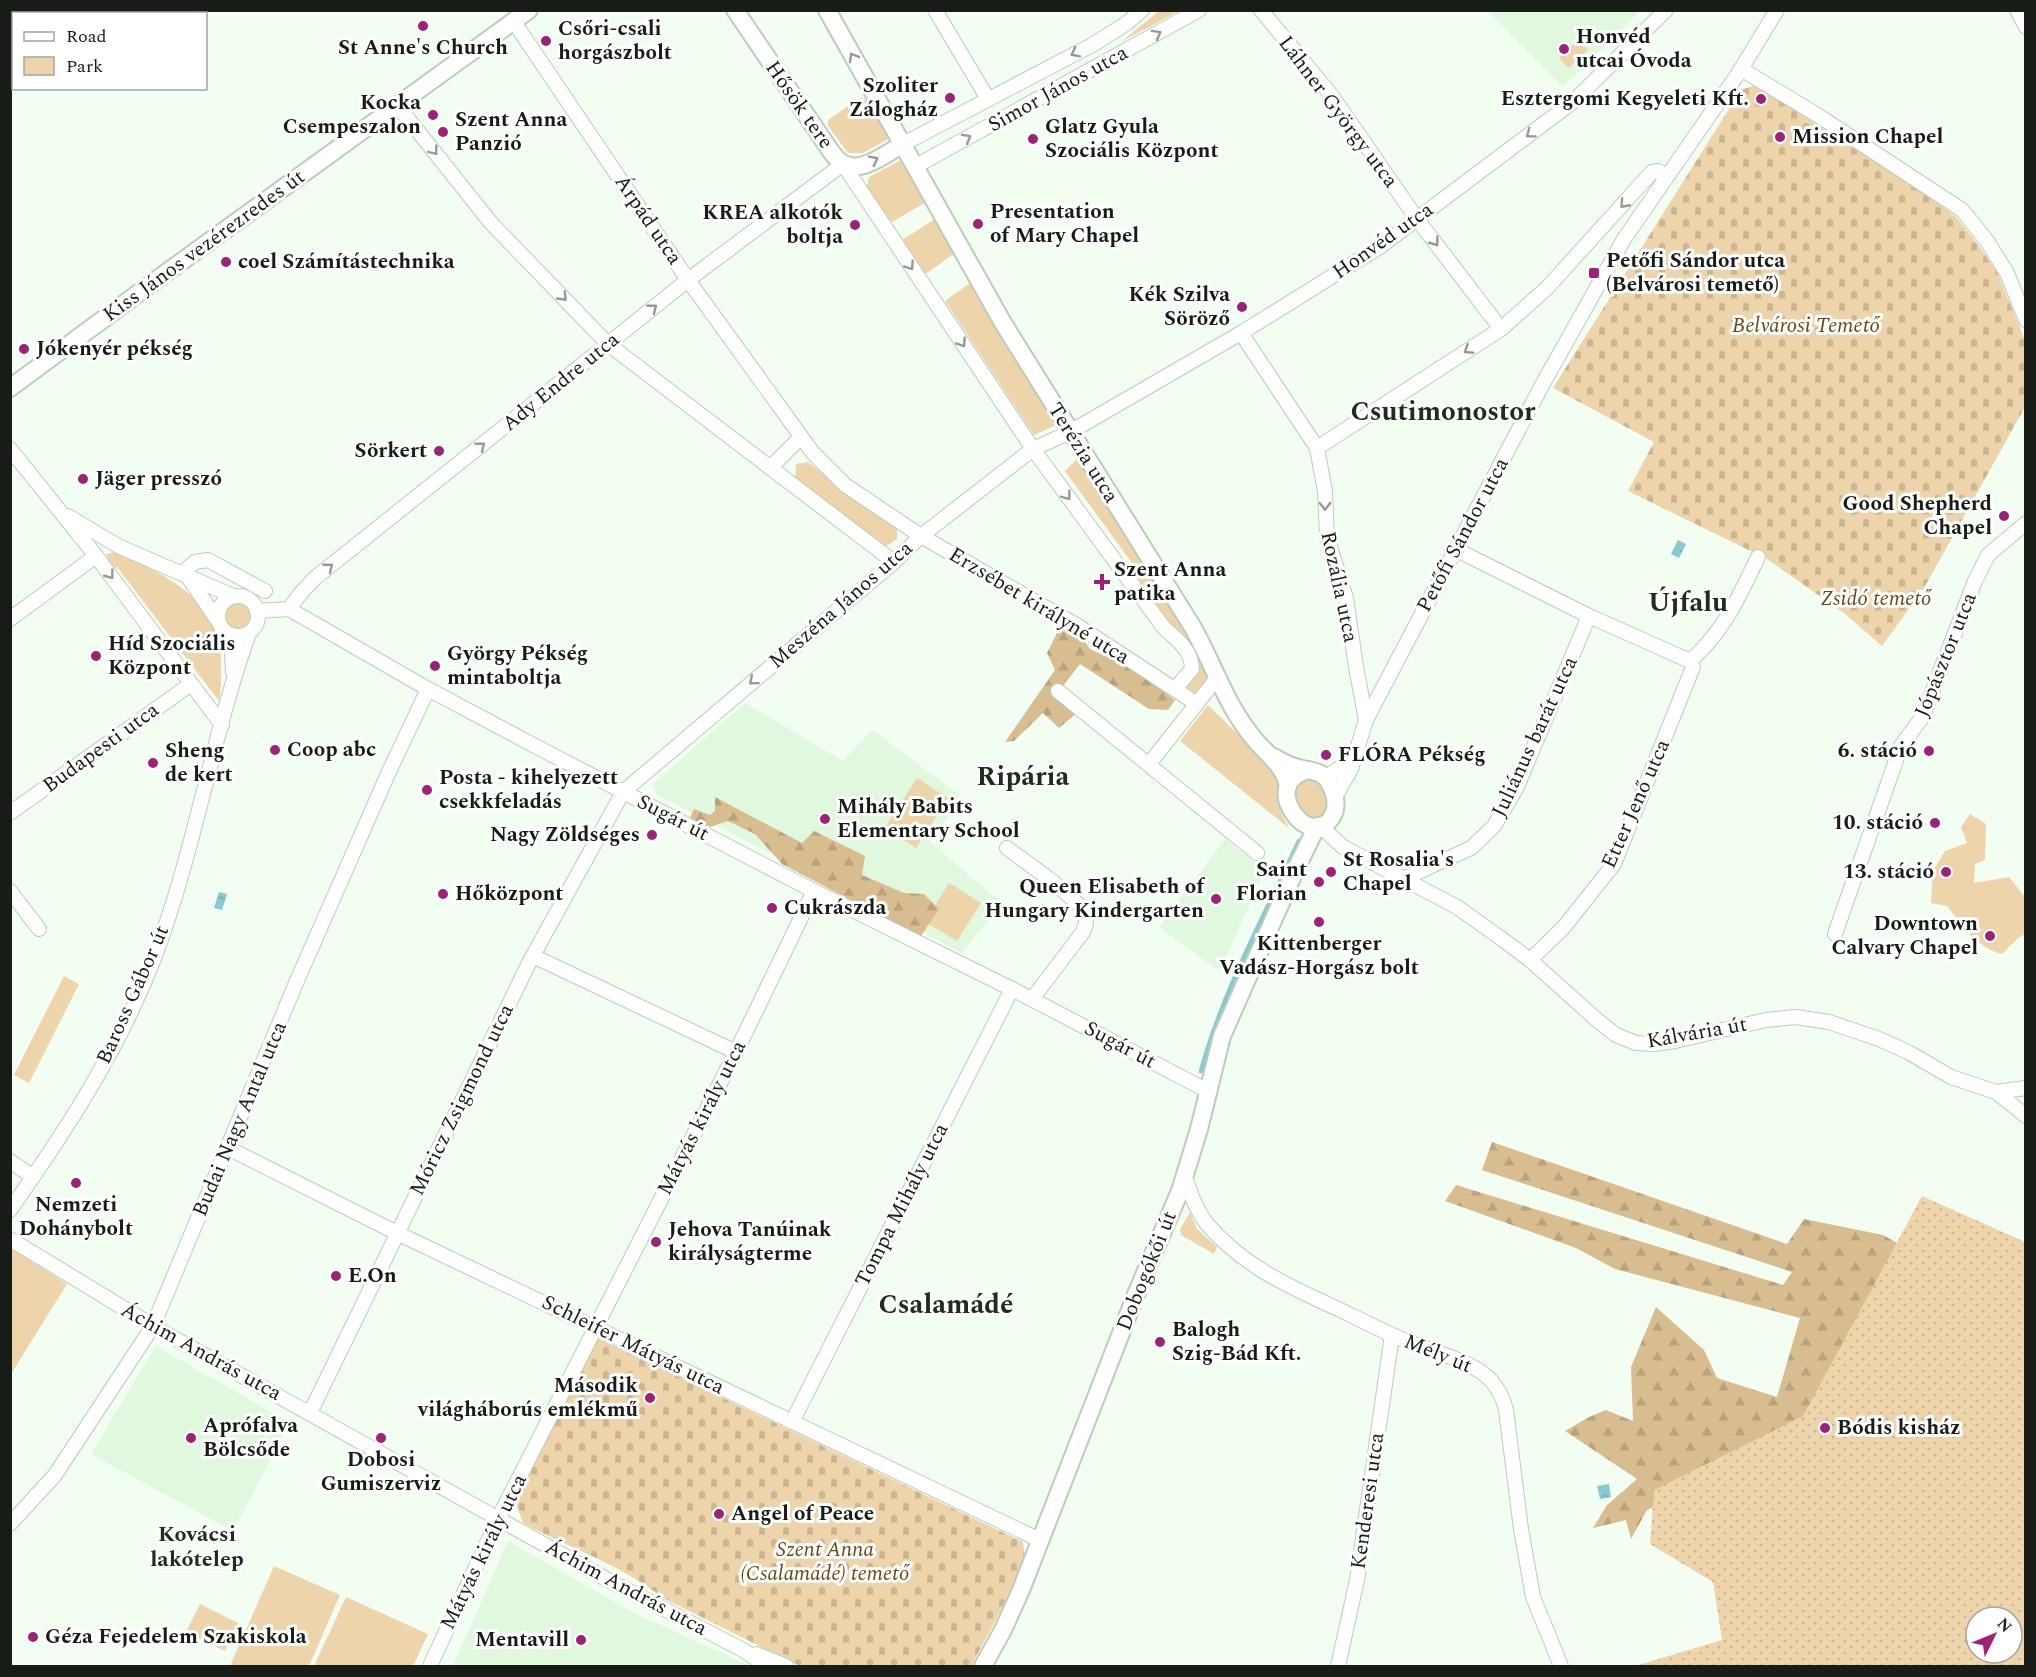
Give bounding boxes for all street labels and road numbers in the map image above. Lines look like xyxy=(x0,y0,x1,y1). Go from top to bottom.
street label: Láhner György utca xyxy=(1270,29,1407,196)
street label: Simor János utca xyxy=(982,37,1135,141)
street label: Hősök tere xyxy=(757,54,841,156)
street label: Kiss János vezérezredes út xyxy=(96,162,312,330)
street label: Árpád utca xyxy=(606,168,690,272)
street label: Honvéd utca xyxy=(1326,194,1441,288)
street label: Ady Endre utca xyxy=(495,324,627,440)
street label: Terézia utca xyxy=(1039,396,1127,510)
street label: Petőfi Sándor utca xyxy=(1409,451,1518,618)
street label: Rozália utca xyxy=(1312,528,1367,646)
street label: Meszéna János utca xyxy=(762,533,921,677)
street label: Erzsébet királyné utca xyxy=(942,539,1136,673)
street label: Jópásztor utca xyxy=(1906,587,1986,722)
street label: Juliánus barát utca xyxy=(1484,651,1587,823)
street label: Budapesti utca xyxy=(36,694,167,801)
street label: Etter Jenő utca xyxy=(1593,734,1679,874)
street label: Sugár út xyxy=(631,786,715,850)
street label: Baross Gábor út xyxy=(88,920,178,1070)
street label: Móricz Zsigmond utca xyxy=(402,998,523,1201)
street label: Kálvária út xyxy=(1644,1008,1750,1058)
street label: Sugár út xyxy=(1078,1013,1162,1077)
street label: Budai Nagy Antal utca xyxy=(184,1016,296,1222)
street label: Mátyás király utca xyxy=(649,1034,755,1201)
street label: Tompa Mihály utca xyxy=(847,1117,957,1292)
street label: Dobogókői út xyxy=(1108,1206,1186,1336)
street label: Schleifer Mátyás utca xyxy=(536,1287,730,1403)
street label: Áchim András utca xyxy=(115,1294,288,1410)
street label: Mély út xyxy=(1399,1326,1477,1382)
street label: Kenderesi utca xyxy=(1343,1430,1394,1572)
street label: Mátyás király utca xyxy=(432,1468,536,1635)
street label: Áchim András utca xyxy=(539,1532,714,1645)

